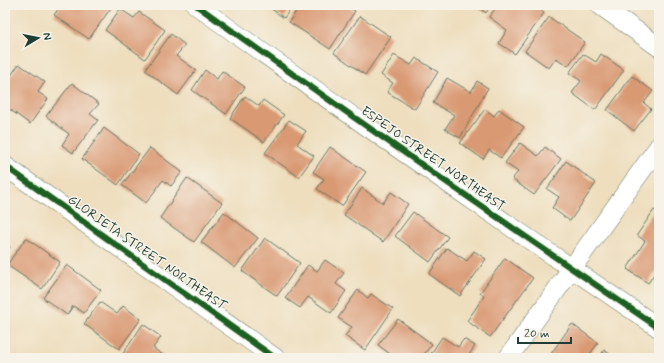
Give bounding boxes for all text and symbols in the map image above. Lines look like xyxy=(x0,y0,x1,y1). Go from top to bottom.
north arrow xyxy=(18,18,58,58)
text: N xyxy=(39,32,54,41)
street label: ESPEJO STREET NORTHEAST xyxy=(358,103,509,216)
street label: GLORIETA STREET NORTHEAST xyxy=(64,191,231,315)
scale bar xyxy=(518,319,571,345)
text: 20 m xyxy=(524,326,550,342)

